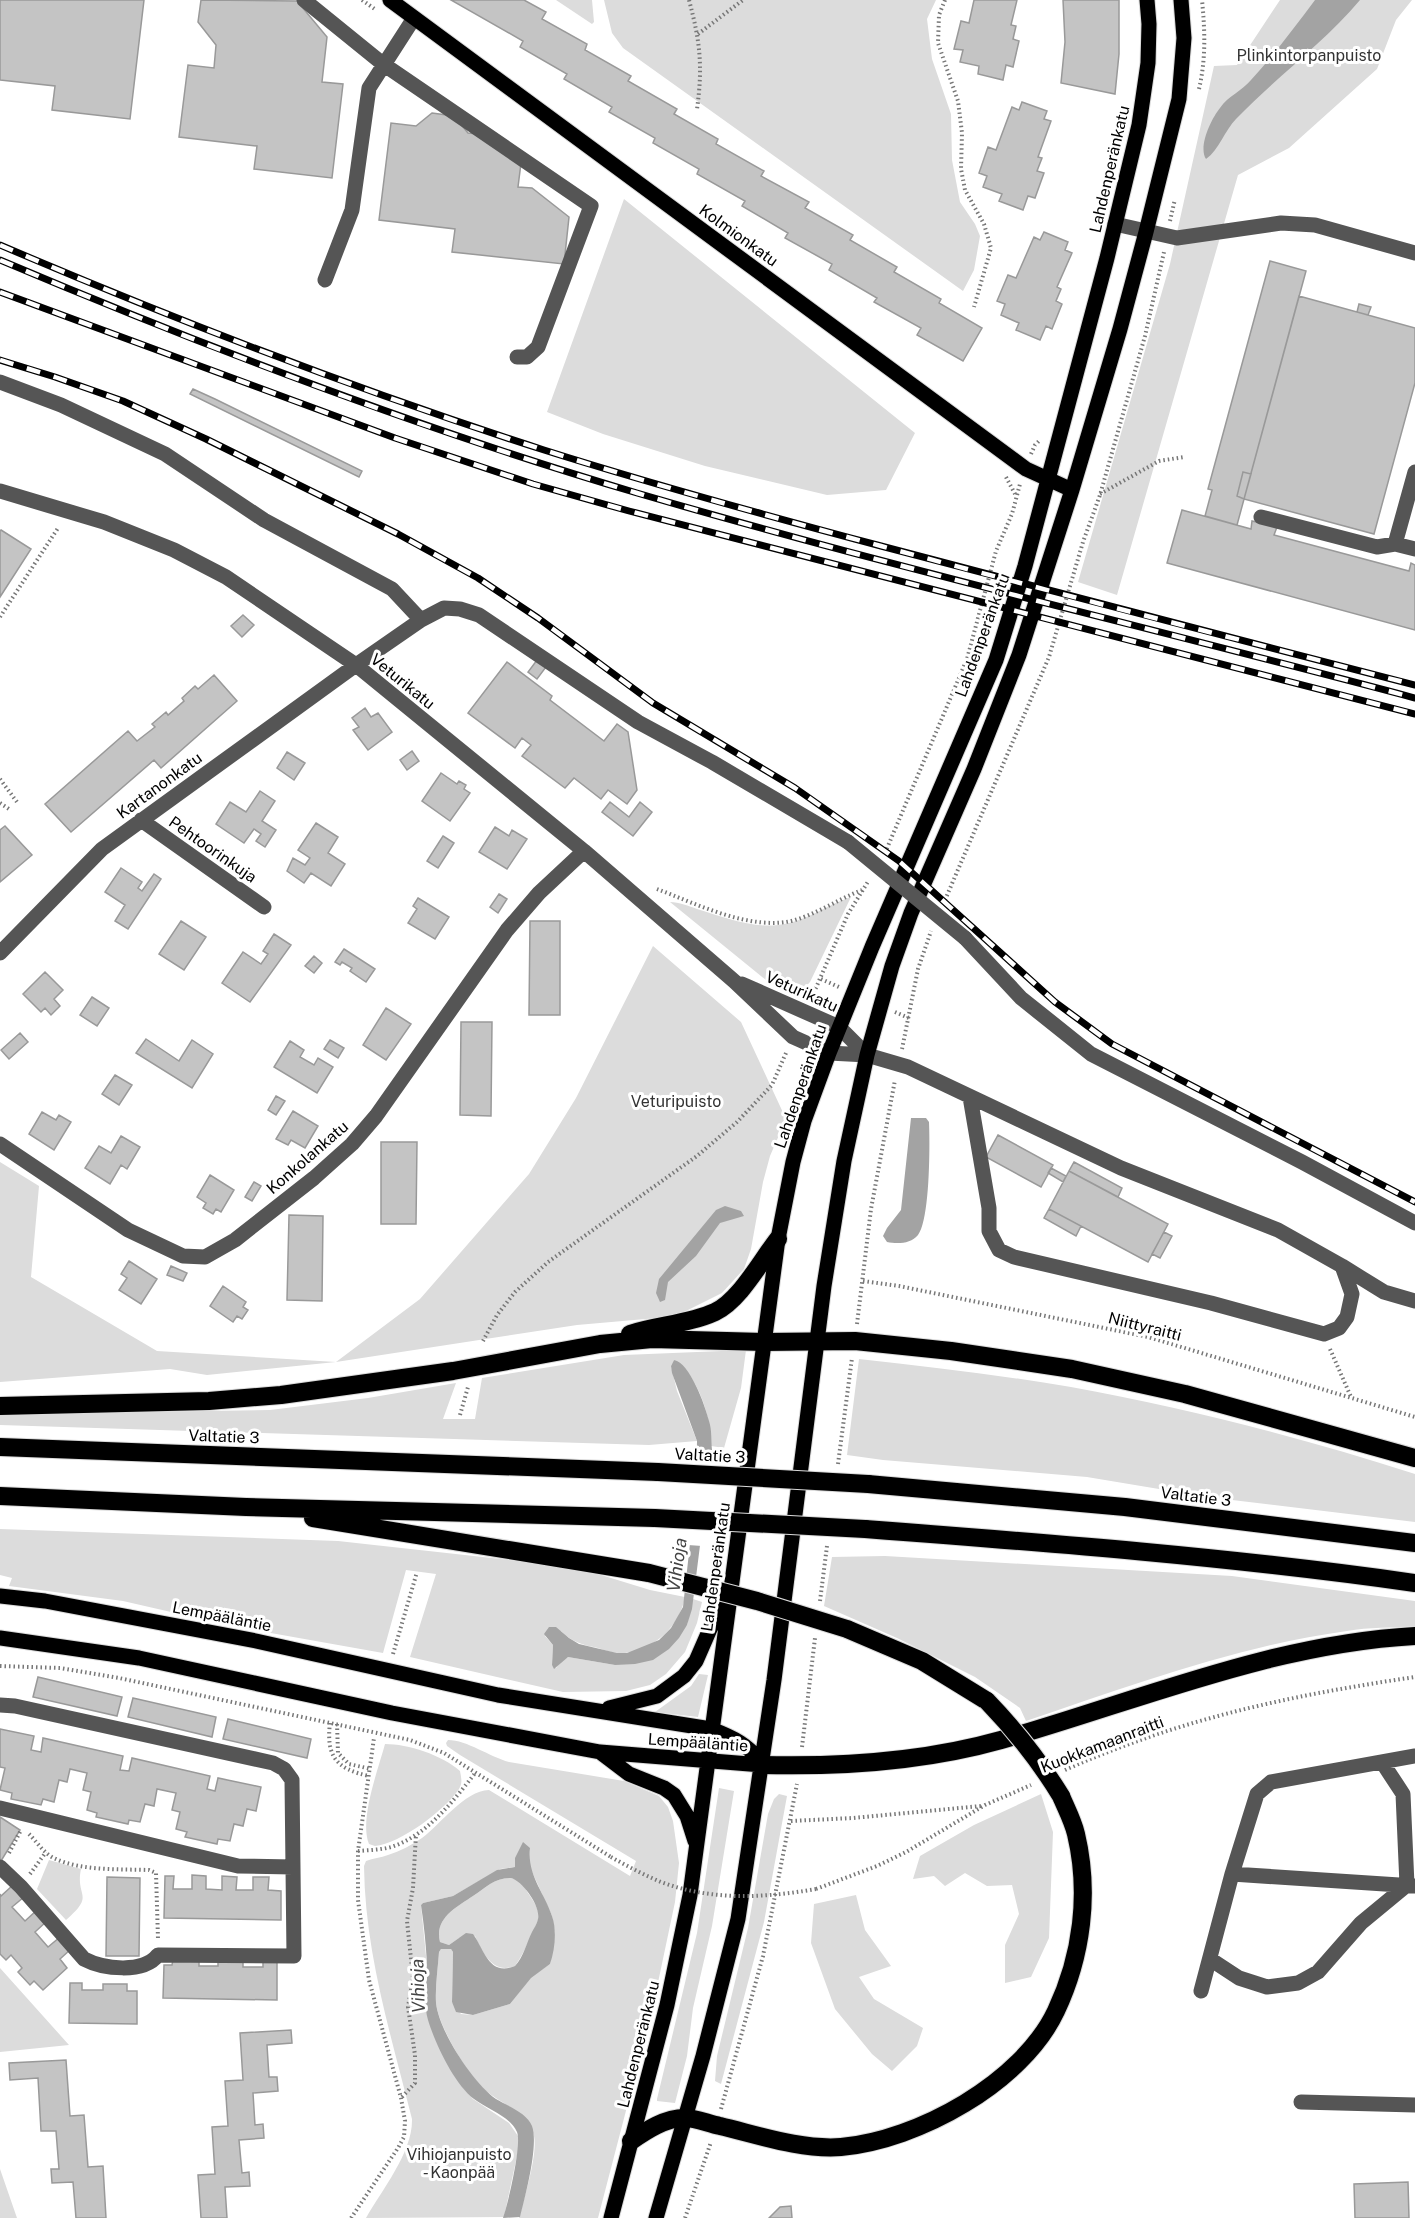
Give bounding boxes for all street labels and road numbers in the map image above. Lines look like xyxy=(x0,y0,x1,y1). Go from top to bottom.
street label: Lahdenperänkatu xyxy=(1086,104,1133,235)
street label: Kolmionkatu xyxy=(695,200,782,270)
street label: Lahdenperänkatu xyxy=(951,571,1014,700)
street label: Veturikatu xyxy=(367,650,439,713)
street label: Kartanonkatu xyxy=(113,748,206,823)
street label: Pehtoorinkuja xyxy=(165,812,260,887)
street label: Veturikatu xyxy=(763,967,841,1016)
street label: Lahdenperänkatu xyxy=(770,1022,831,1151)
street label: Konkolankatu xyxy=(263,1117,352,1198)
street label: Niittyraitti xyxy=(1106,1308,1183,1345)
street label: Valtatie 3 xyxy=(188,1426,260,1447)
street label: Valtatie 3 xyxy=(674,1444,746,1467)
street label: Valtatie 3 xyxy=(1160,1483,1232,1510)
street label: Lahdenperänkatu xyxy=(697,1501,734,1633)
street label: Lempääläntie xyxy=(171,1598,273,1635)
street label: Kuokkamaanraitti xyxy=(1038,1712,1166,1777)
street label: Lempääläntie xyxy=(647,1730,749,1755)
street label: Lahdenperänkatu xyxy=(614,1979,663,2110)

